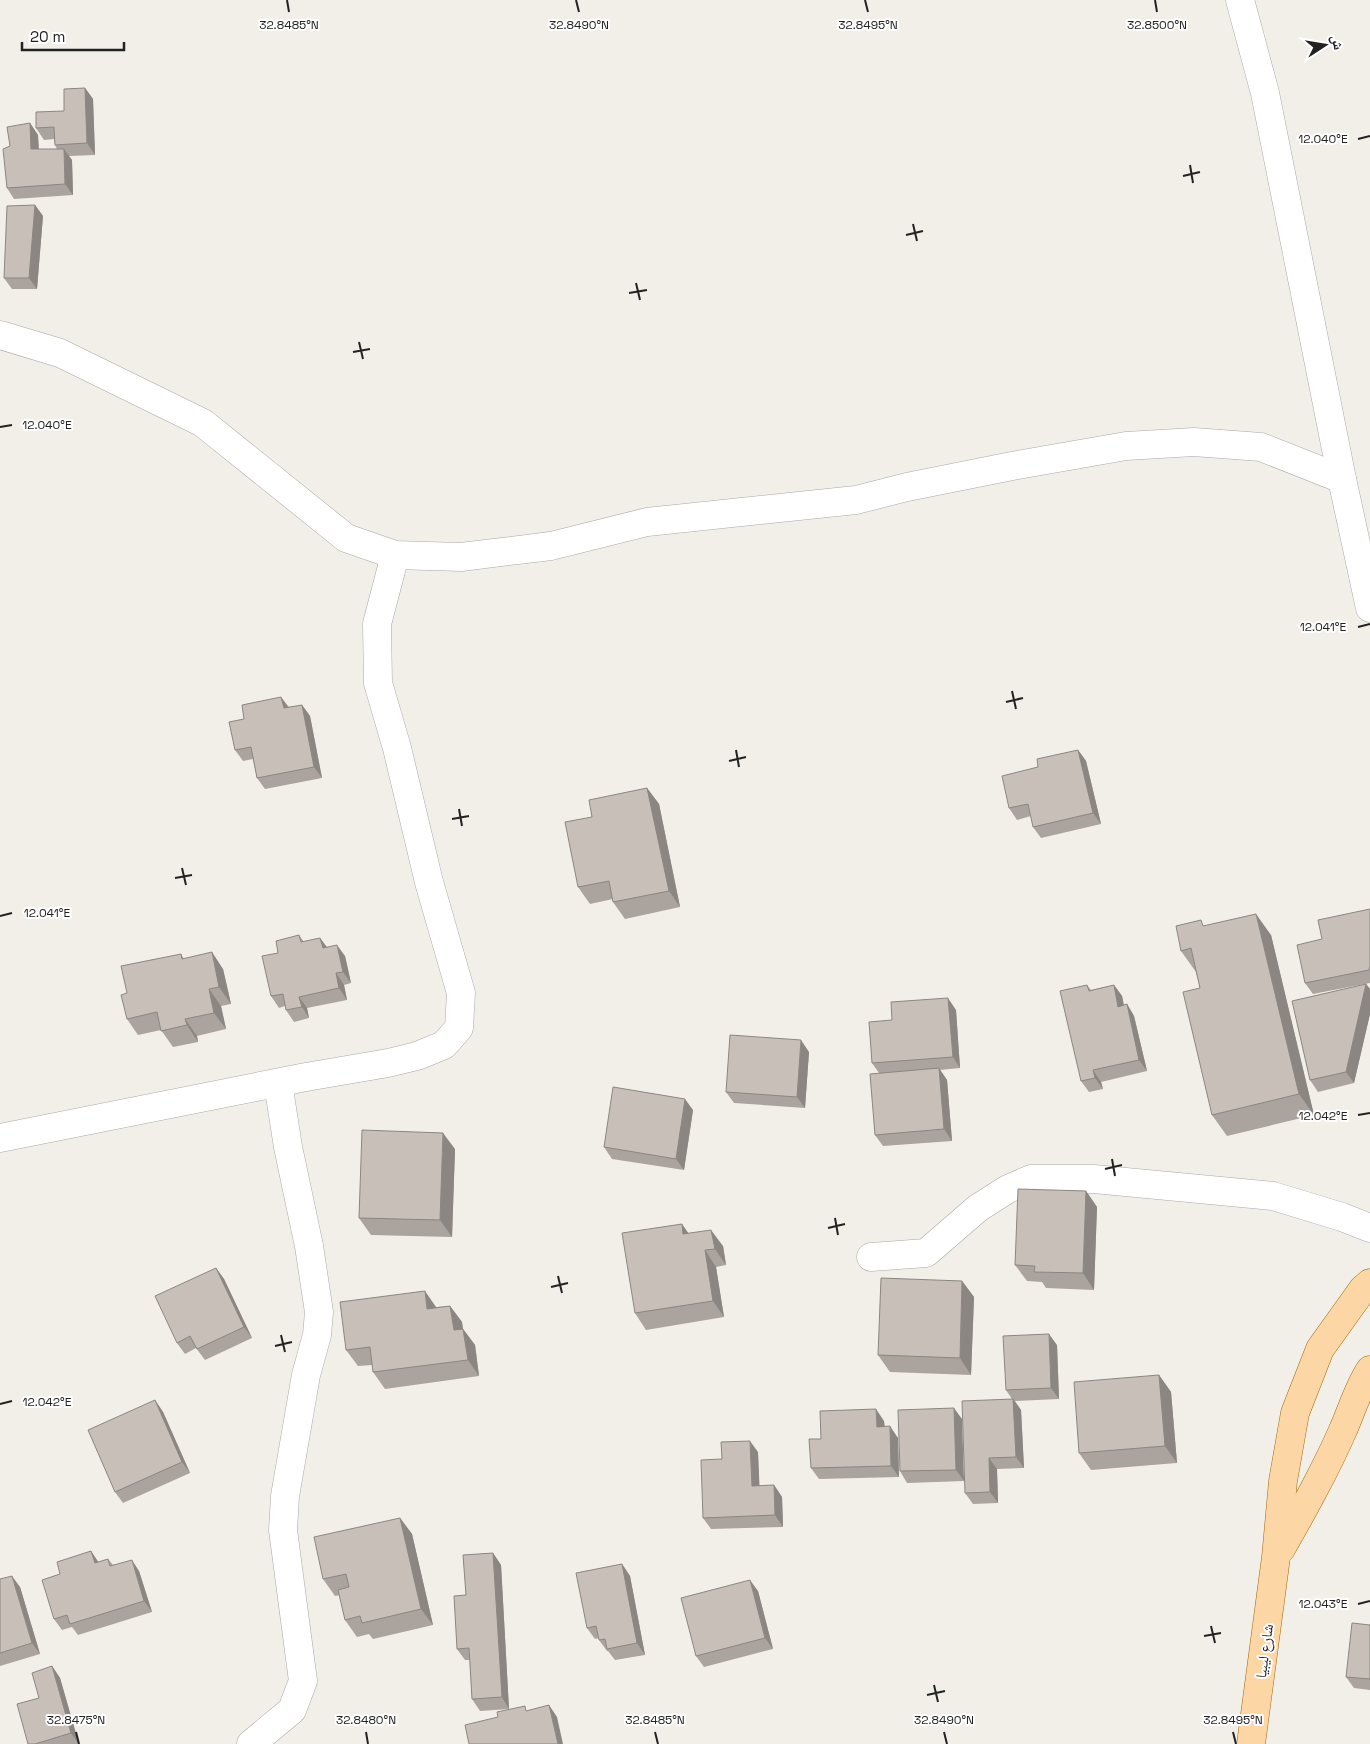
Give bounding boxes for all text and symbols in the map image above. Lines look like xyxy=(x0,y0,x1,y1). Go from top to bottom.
text: 32.8485°N xyxy=(259,17,319,33)
text: 32.8490°N xyxy=(549,17,609,33)
text: 32.8495°N xyxy=(838,17,898,33)
text: 32.8500°N xyxy=(1127,17,1187,33)
scale bar xyxy=(22,20,125,52)
north arrow xyxy=(1300,20,1350,70)
text: 20 m xyxy=(30,27,65,46)
text: ش xyxy=(1327,33,1348,52)
text: 12.040°E xyxy=(1298,131,1348,147)
text: 12.040°E xyxy=(22,417,72,433)
text: 12.041°E xyxy=(1300,619,1346,635)
text: 12.041°E xyxy=(24,905,70,921)
text: 12.042°E xyxy=(1299,1108,1348,1124)
text: 12.042°E xyxy=(23,1394,72,1410)
text: 12.043°E xyxy=(1299,1596,1348,1612)
street label: شارع ليبيا xyxy=(1251,1623,1278,1679)
text: 32.8475°N xyxy=(47,1712,105,1728)
text: 32.8480°N xyxy=(336,1712,396,1728)
text: 32.8485°N xyxy=(625,1712,685,1728)
text: 32.8490°N xyxy=(914,1712,974,1728)
text: 32.8495°N xyxy=(1203,1712,1263,1728)

